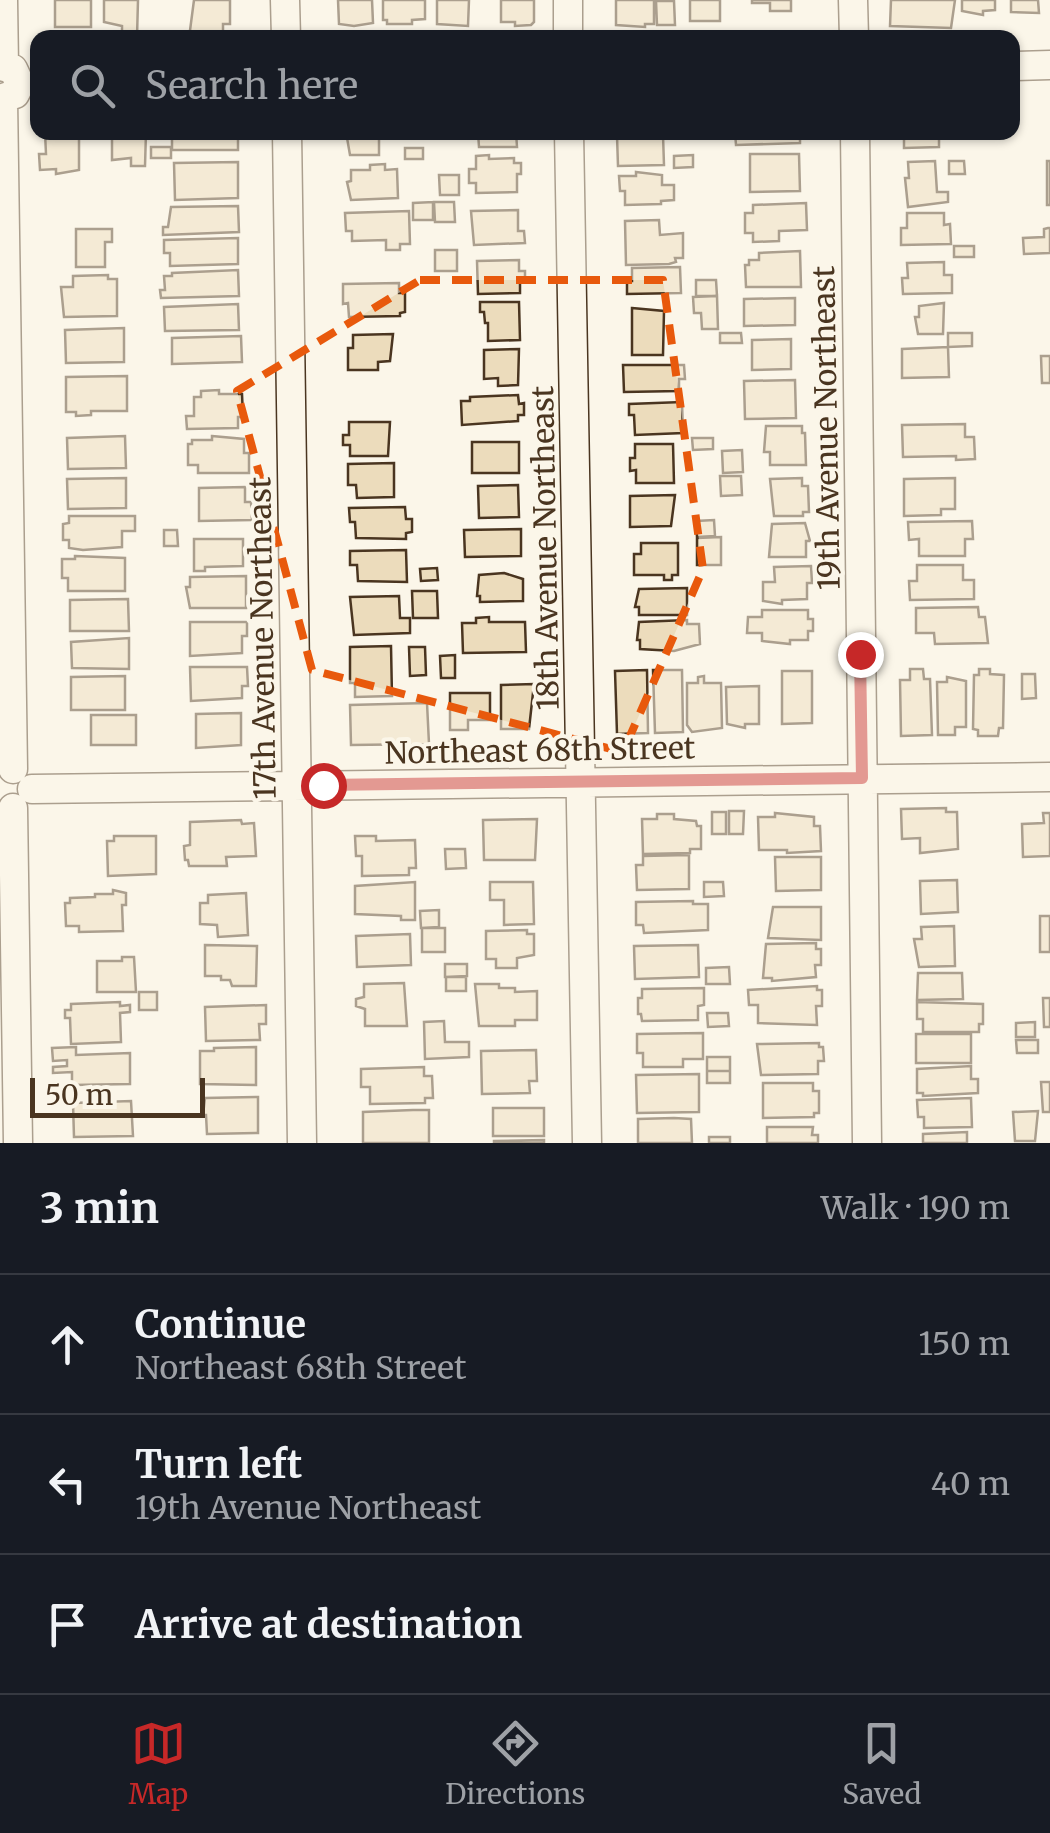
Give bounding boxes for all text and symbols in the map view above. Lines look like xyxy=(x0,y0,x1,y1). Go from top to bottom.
search box xyxy=(30,30,1020,140)
icon: search xyxy=(65,58,120,113)
text: Search here xyxy=(145,62,358,109)
street label: 19th Avenue Northeast xyxy=(804,265,848,591)
street label: 18th Avenue Northeast xyxy=(523,385,567,711)
street label: 17th Avenue Northeast xyxy=(240,476,284,800)
route end xyxy=(838,632,884,678)
street label: Northeast 68th Street xyxy=(384,728,696,772)
route start xyxy=(301,763,347,809)
scale bar xyxy=(30,1073,205,1118)
text: 50 m xyxy=(45,1077,113,1113)
text: 3 min xyxy=(40,1182,159,1234)
text: Walk · 190 m xyxy=(821,1188,1010,1228)
text: Continue xyxy=(135,1301,306,1348)
icon: ahead xyxy=(40,1317,95,1372)
text: 150 m xyxy=(918,1324,1010,1364)
text: Northeast 68th Street xyxy=(135,1348,466,1388)
text: Turn left xyxy=(135,1441,302,1488)
icon: left xyxy=(40,1457,95,1512)
text: 40 m xyxy=(931,1464,1010,1504)
text: 19th Avenue Northeast xyxy=(135,1488,481,1528)
icon: arrive xyxy=(40,1597,95,1652)
text: Arrive at destination xyxy=(135,1601,522,1648)
tab: Map xyxy=(128,1716,188,1812)
tab: Directions xyxy=(445,1716,585,1812)
tab: Saved xyxy=(842,1716,921,1812)

